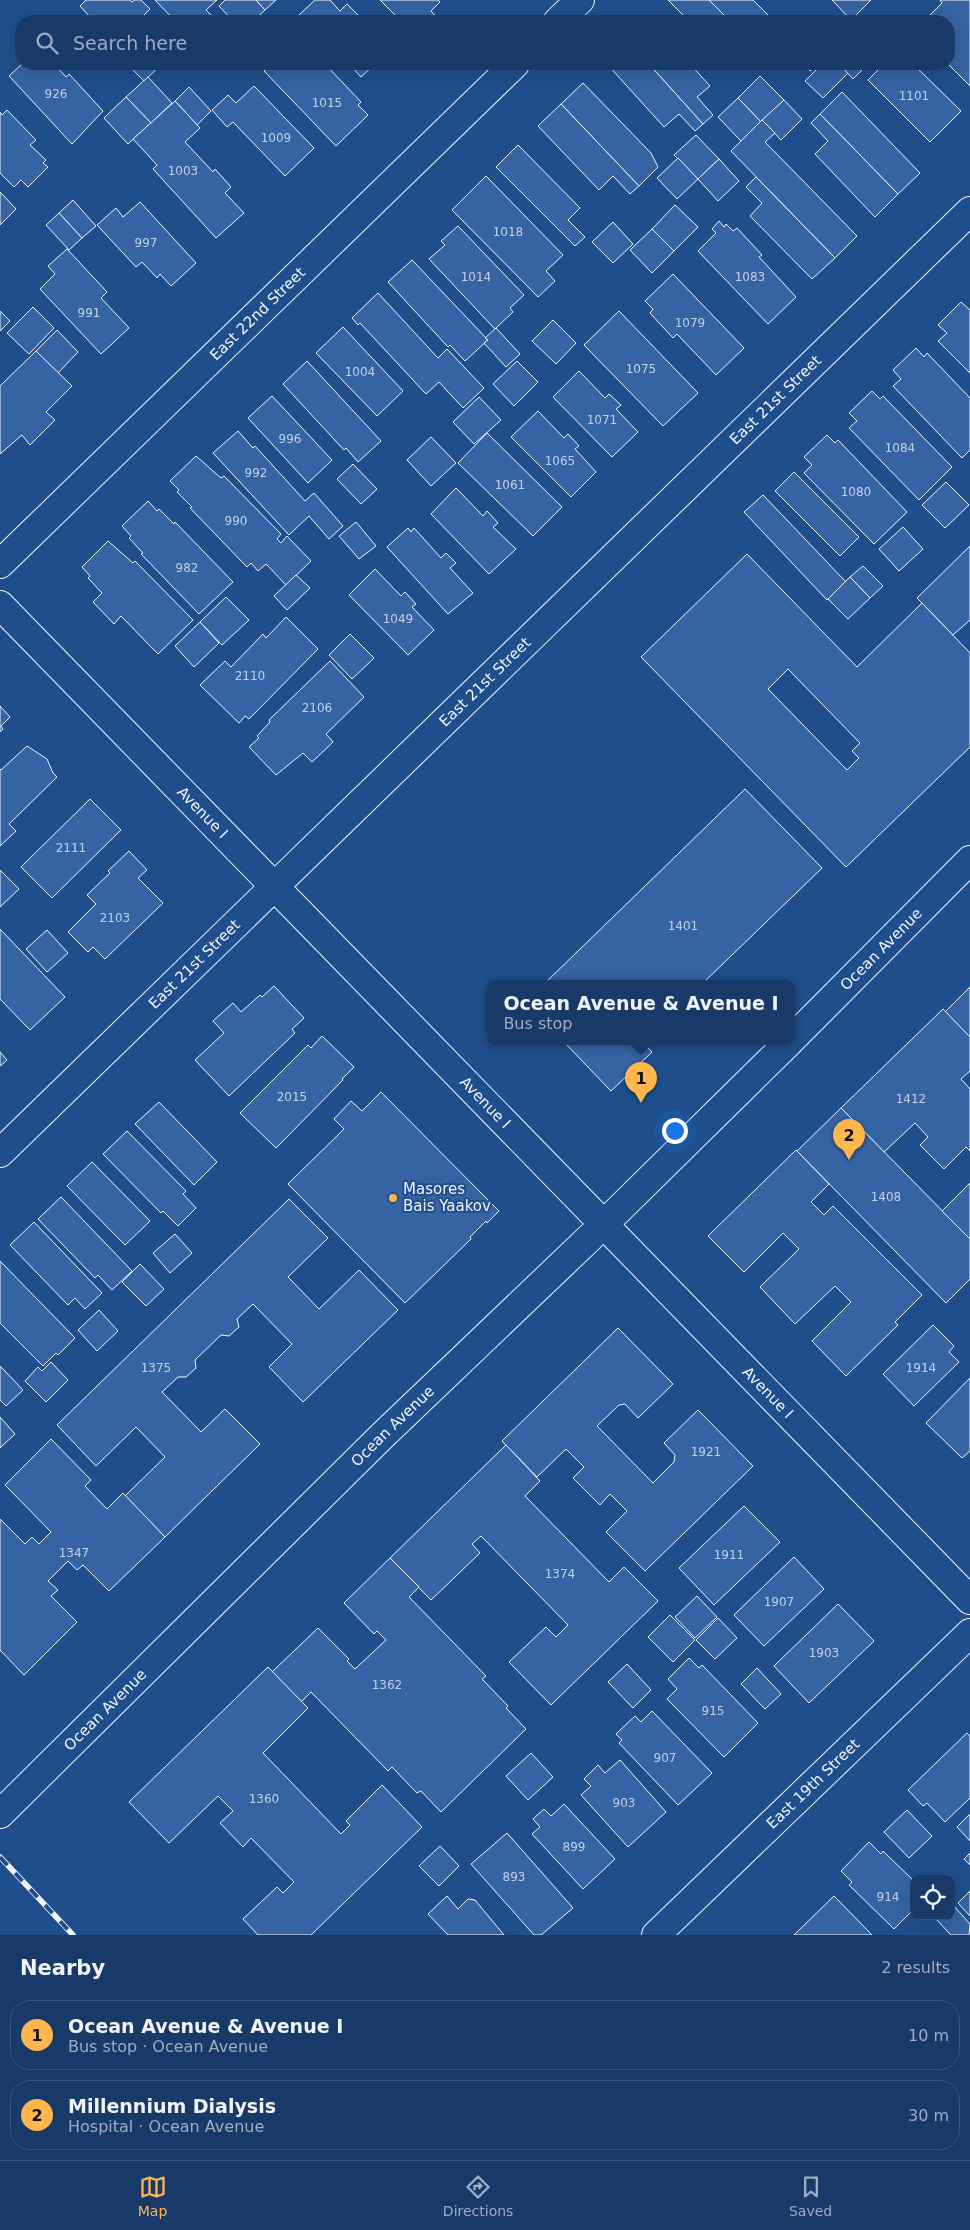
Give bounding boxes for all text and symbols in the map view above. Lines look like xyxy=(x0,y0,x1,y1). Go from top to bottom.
search box xyxy=(15,15,955,70)
icon: search xyxy=(33,29,61,57)
text: Search here xyxy=(73,32,187,54)
house number: 926 xyxy=(45,87,67,101)
house number: 1101 xyxy=(899,89,929,103)
house number: 1015 xyxy=(312,96,342,110)
house number: 1009 xyxy=(261,131,291,145)
house number: 1003 xyxy=(168,164,198,178)
house number: 1018 xyxy=(493,225,523,239)
house number: 997 xyxy=(135,236,157,250)
street label: East 22nd Street xyxy=(206,264,309,364)
house number: 1014 xyxy=(461,270,491,284)
house number: 1083 xyxy=(735,270,765,284)
house number: 991 xyxy=(78,306,100,320)
house number: 1079 xyxy=(675,316,705,330)
street label: East 21st Street xyxy=(726,351,825,448)
house number: 1075 xyxy=(626,362,656,376)
house number: 1004 xyxy=(345,365,375,379)
house number: 1071 xyxy=(587,413,617,427)
house number: 996 xyxy=(279,432,301,446)
house number: 1084 xyxy=(885,441,915,455)
house number: 1065 xyxy=(545,454,575,468)
house number: 992 xyxy=(245,466,267,480)
house number: 1061 xyxy=(495,478,525,492)
house number: 1080 xyxy=(841,485,871,499)
house number: 990 xyxy=(225,514,247,528)
house number: 982 xyxy=(176,561,198,575)
house number: 1049 xyxy=(383,612,413,626)
street label: East 21st Street xyxy=(435,634,534,730)
house number: 2110 xyxy=(235,669,265,683)
house number: 2106 xyxy=(302,701,332,715)
street label: Avenue I xyxy=(173,783,232,842)
house number: 2111 xyxy=(56,841,86,855)
street label: Ocean Avenue xyxy=(837,904,926,994)
house number: 2103 xyxy=(100,911,130,925)
street label: East 21st Street xyxy=(145,916,244,1013)
house number: 1401 xyxy=(668,919,698,933)
popup xyxy=(487,980,795,1045)
text: Ocean Avenue & Avenue I xyxy=(503,992,779,1014)
text: Bus stop xyxy=(503,1014,572,1033)
pin: 1 xyxy=(625,1062,657,1103)
street label: Avenue I xyxy=(456,1073,514,1132)
house number: 2015 xyxy=(277,1090,307,1104)
house number: 1412 xyxy=(896,1092,926,1106)
your location xyxy=(662,1118,688,1144)
pin: 2 xyxy=(833,1119,865,1160)
place label: Masores Bais Yaakov xyxy=(403,1180,491,1215)
house number: 1408 xyxy=(871,1190,901,1204)
marker: Masores Bais Yaakov xyxy=(387,1192,399,1204)
house number: 1375 xyxy=(141,1361,171,1375)
house number: 1914 xyxy=(906,1361,936,1375)
street label: Avenue I xyxy=(739,1363,797,1422)
street label: Ocean Avenue xyxy=(347,1382,438,1470)
house number: 1921 xyxy=(691,1445,721,1459)
house number: 1347 xyxy=(59,1546,89,1560)
house number: 1911 xyxy=(714,1548,744,1562)
house number: 1374 xyxy=(545,1567,575,1581)
house number: 1907 xyxy=(764,1595,794,1609)
house number: 1903 xyxy=(809,1646,839,1660)
street label: Ocean Avenue xyxy=(60,1665,150,1754)
house number: 1362 xyxy=(372,1678,402,1692)
house number: 915 xyxy=(702,1704,724,1718)
street label: East 19th Street xyxy=(763,1735,863,1833)
house number: 907 xyxy=(654,1751,676,1765)
house number: 1360 xyxy=(249,1792,279,1806)
house number: 903 xyxy=(613,1796,635,1810)
house number: 899 xyxy=(563,1840,585,1854)
house number: 893 xyxy=(503,1870,525,1884)
map controls xyxy=(910,1875,955,1920)
button: locate xyxy=(910,1875,955,1920)
house number: 914 xyxy=(877,1890,899,1904)
text: Nearby xyxy=(20,1956,105,1980)
text: 2 results xyxy=(881,1958,950,1977)
text: Ocean Avenue & Avenue I xyxy=(68,2015,343,2037)
text: 1 xyxy=(31,2026,43,2045)
text: 10 m xyxy=(908,2026,949,2045)
text: Bus stop · Ocean Avenue xyxy=(68,2037,268,2056)
text: Millennium Dialysis xyxy=(68,2095,276,2117)
text: 2 xyxy=(31,2106,43,2125)
text: 30 m xyxy=(908,2106,949,2125)
text: Hospital · Ocean Avenue xyxy=(68,2117,264,2136)
tab: Map xyxy=(138,2173,167,2219)
tab: Directions xyxy=(443,2173,513,2219)
tab: Saved xyxy=(789,2173,832,2219)

